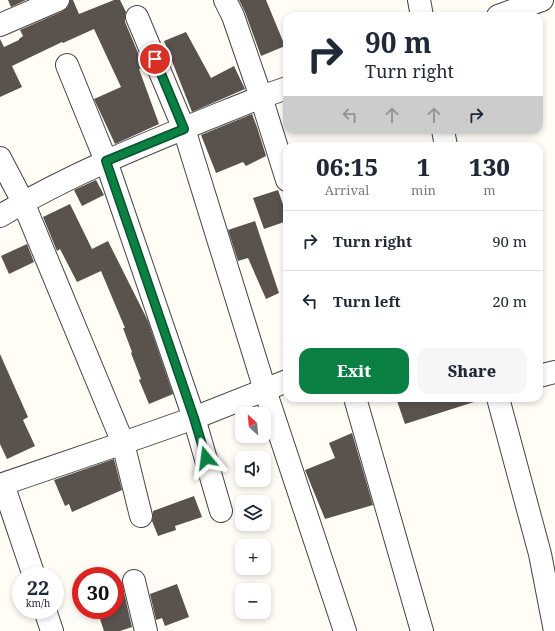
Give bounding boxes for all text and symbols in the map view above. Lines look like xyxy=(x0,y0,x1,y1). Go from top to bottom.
text: 90 m xyxy=(365,23,432,61)
icon: right xyxy=(299,28,351,80)
pin xyxy=(138,42,172,76)
icon: arrive xyxy=(144,48,166,70)
text: Turn right xyxy=(365,59,454,83)
icon: left xyxy=(339,104,361,126)
icon: ahead xyxy=(381,104,403,126)
icon: ahead xyxy=(423,104,445,126)
icon: right xyxy=(465,104,487,126)
text: 06:15 xyxy=(316,150,378,183)
text: 1 xyxy=(417,150,430,183)
text: 130 xyxy=(469,150,510,183)
text: Arrival xyxy=(325,181,369,199)
text: min xyxy=(411,181,436,199)
text: m xyxy=(483,181,496,199)
icon: right xyxy=(299,230,321,252)
text: Turn right xyxy=(333,231,412,251)
text: 90 m xyxy=(492,231,527,251)
icon: left xyxy=(299,290,321,312)
text: Turn left xyxy=(333,291,401,311)
text: 20 m xyxy=(492,291,527,311)
button: Exit xyxy=(299,348,409,394)
button: Share xyxy=(417,348,527,394)
north arrow xyxy=(235,407,271,443)
map controls xyxy=(235,407,271,619)
position arrow xyxy=(185,437,227,479)
button: sound xyxy=(235,451,271,487)
button: layers xyxy=(235,495,271,531)
button: + xyxy=(235,539,271,575)
speed limit sign: 30 xyxy=(72,567,124,619)
text: 22 xyxy=(27,574,49,601)
button: − xyxy=(235,583,271,619)
text: km/h xyxy=(26,596,50,610)

